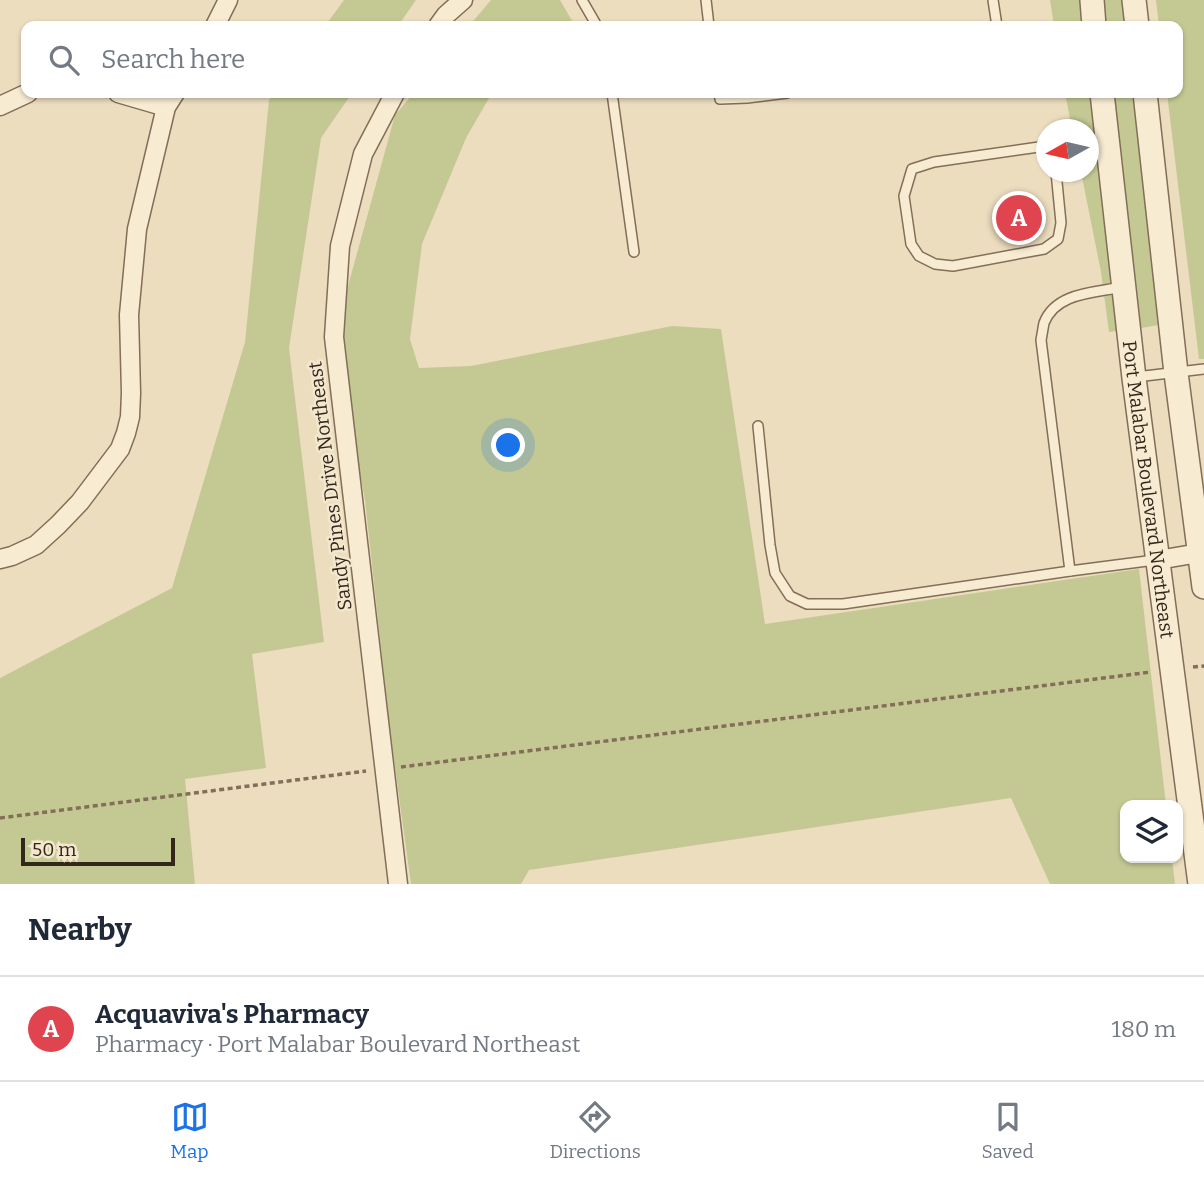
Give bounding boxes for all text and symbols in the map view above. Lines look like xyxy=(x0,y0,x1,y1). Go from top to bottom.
search box xyxy=(21,21,1183,98)
icon: search xyxy=(45,41,83,79)
text: Search here xyxy=(101,44,245,75)
north arrow xyxy=(1036,119,1099,182)
pin: A xyxy=(996,192,1042,244)
street label: Port Malabar Boulevard Northeast xyxy=(1118,339,1179,640)
street label: Sandy Pines Drive Northeast xyxy=(303,360,357,612)
your location xyxy=(491,428,525,462)
map controls xyxy=(1120,800,1183,863)
button: layers xyxy=(1120,800,1183,863)
scale bar xyxy=(21,835,175,867)
text: 50 m xyxy=(32,838,76,861)
text: Nearby xyxy=(28,912,132,948)
text: Acquaviva's Pharmacy xyxy=(95,999,369,1030)
text: A xyxy=(43,1015,59,1043)
text: 180 m xyxy=(1112,1015,1176,1043)
text: Pharmacy · Port Malabar Boulevard Northeast xyxy=(95,1030,580,1058)
tab: Map xyxy=(170,1098,209,1163)
tab: Directions xyxy=(549,1098,641,1163)
tab: Saved xyxy=(981,1098,1034,1163)

